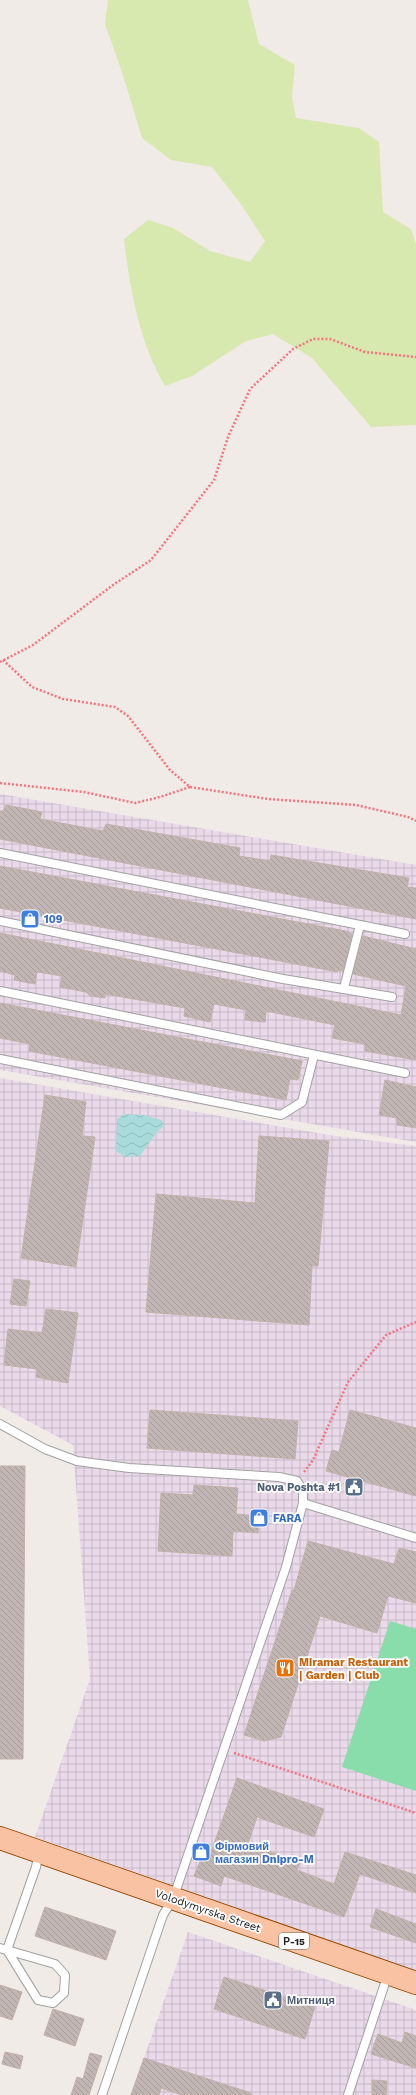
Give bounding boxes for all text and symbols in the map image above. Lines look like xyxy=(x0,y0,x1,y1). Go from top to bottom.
shop icon: 109 xyxy=(19,908,41,930)
place label: 109 xyxy=(44,913,63,926)
public building icon: Nova Poshta #1 xyxy=(343,1476,365,1498)
place label: Nova Poshta #1 xyxy=(257,1481,340,1494)
shop icon: FARA xyxy=(248,1507,270,1529)
place label: FARA xyxy=(273,1512,302,1525)
place label: Miramar Restaurant | Garden | Club xyxy=(299,1656,408,1682)
restaurant icon: Miramar Restaurant | Garden | Club xyxy=(274,1657,296,1679)
place label: Фірмовий магазин Dnipro-M xyxy=(215,1840,314,1866)
shop icon: Фірмовий магазин Dnipro-M xyxy=(190,1841,212,1863)
street label: Volodymyrska Street xyxy=(154,1887,263,1935)
road number: Р-15 xyxy=(279,1933,309,1949)
public building icon: Митниця xyxy=(262,1989,284,2011)
place label: Митниця xyxy=(287,1994,335,2007)

